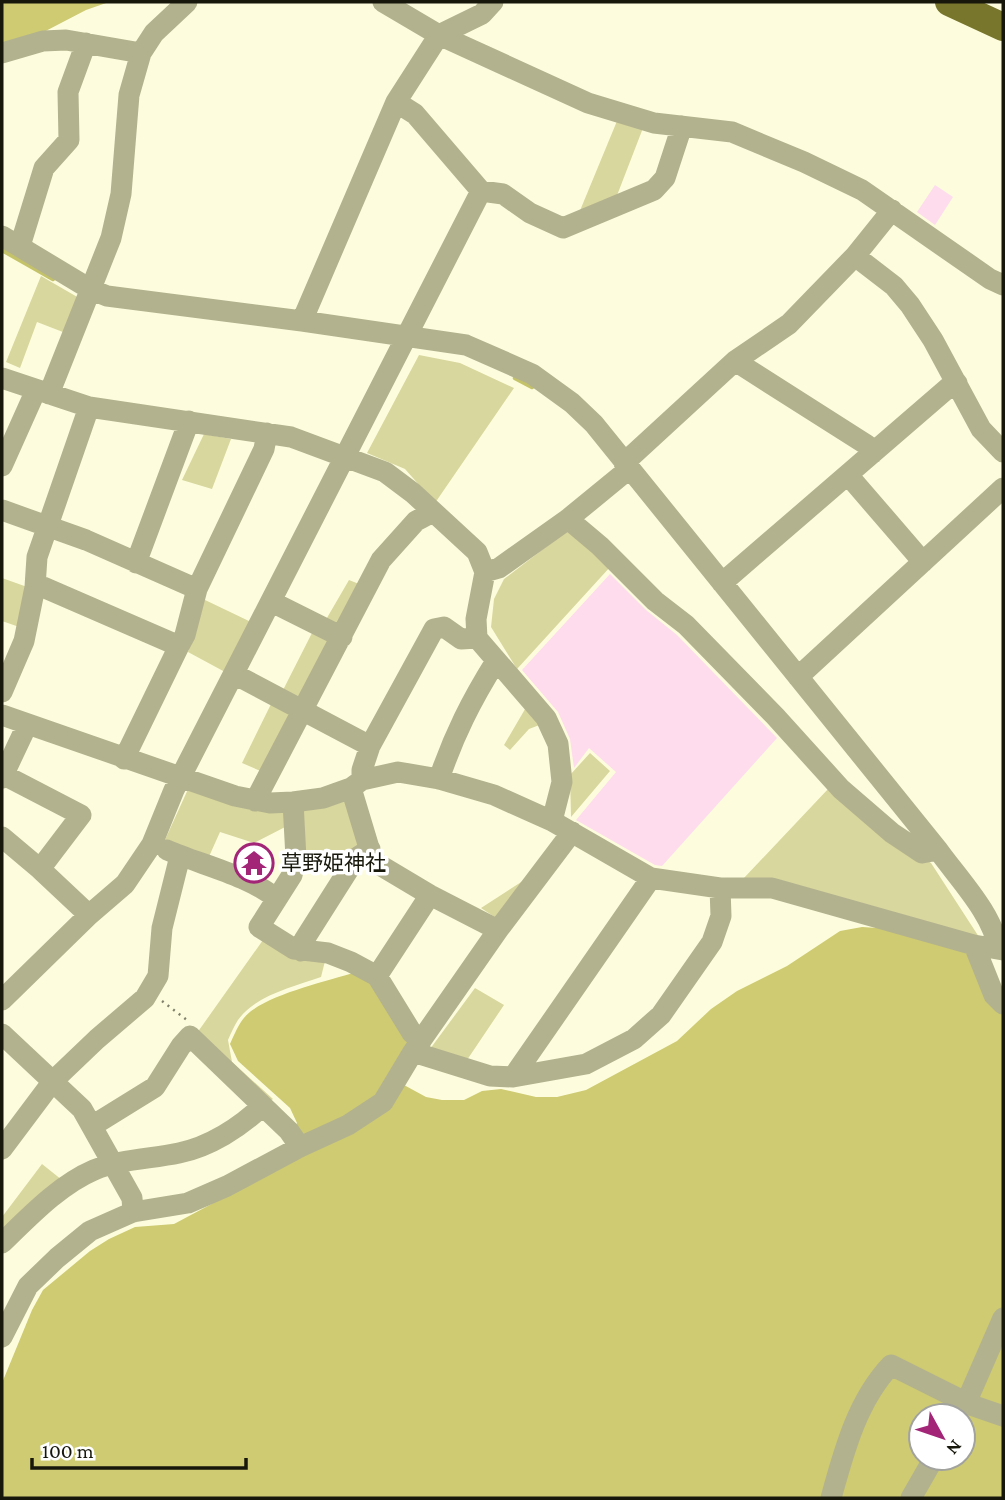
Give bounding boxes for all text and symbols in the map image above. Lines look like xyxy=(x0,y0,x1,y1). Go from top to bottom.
temple icon: 草野姫神社 xyxy=(233,842,275,884)
place label: 草野姫神社 xyxy=(281,851,386,875)
north arrow xyxy=(907,1402,977,1472)
scale bar xyxy=(32,1426,245,1470)
text: N xyxy=(942,1436,967,1459)
text: 100 m xyxy=(42,1439,94,1463)

